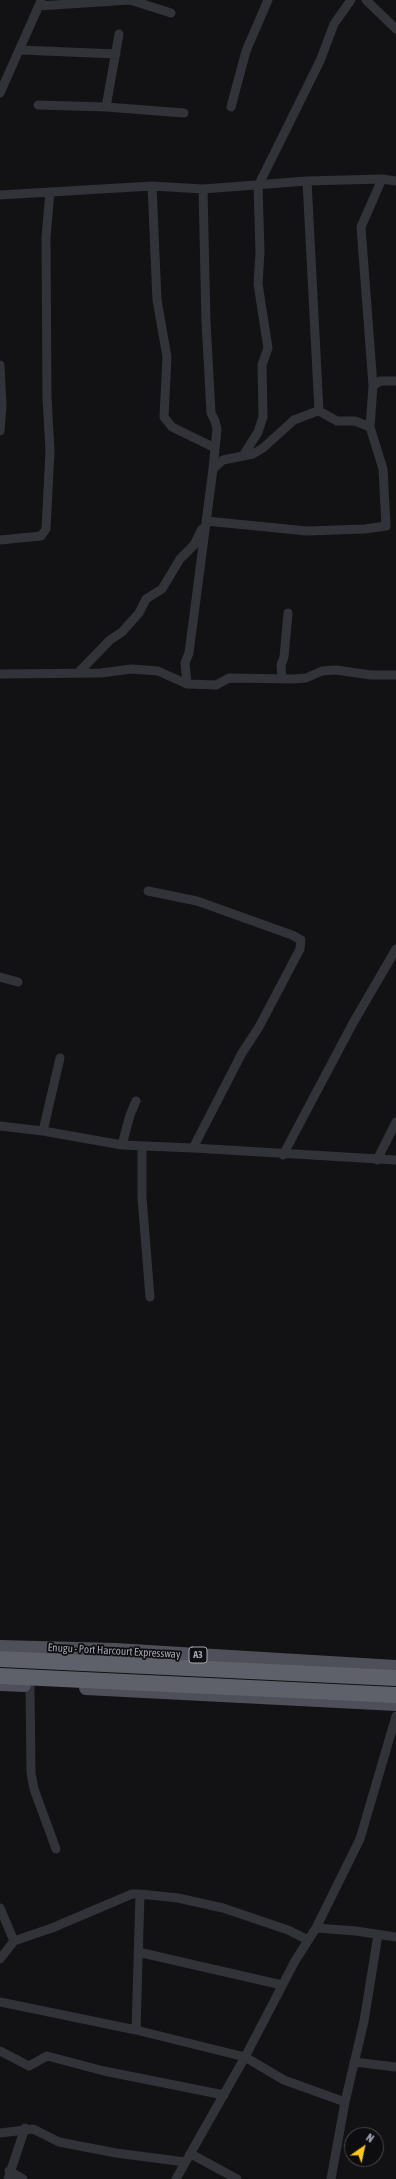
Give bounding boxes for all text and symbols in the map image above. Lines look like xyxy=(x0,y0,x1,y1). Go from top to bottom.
street label: Enugu - Port Harcourt Expressway xyxy=(47,1641,181,1661)
road number: A3 xyxy=(189,1647,207,1663)
north arrow xyxy=(344,2127,384,2167)
text: N xyxy=(364,2131,376,2145)

